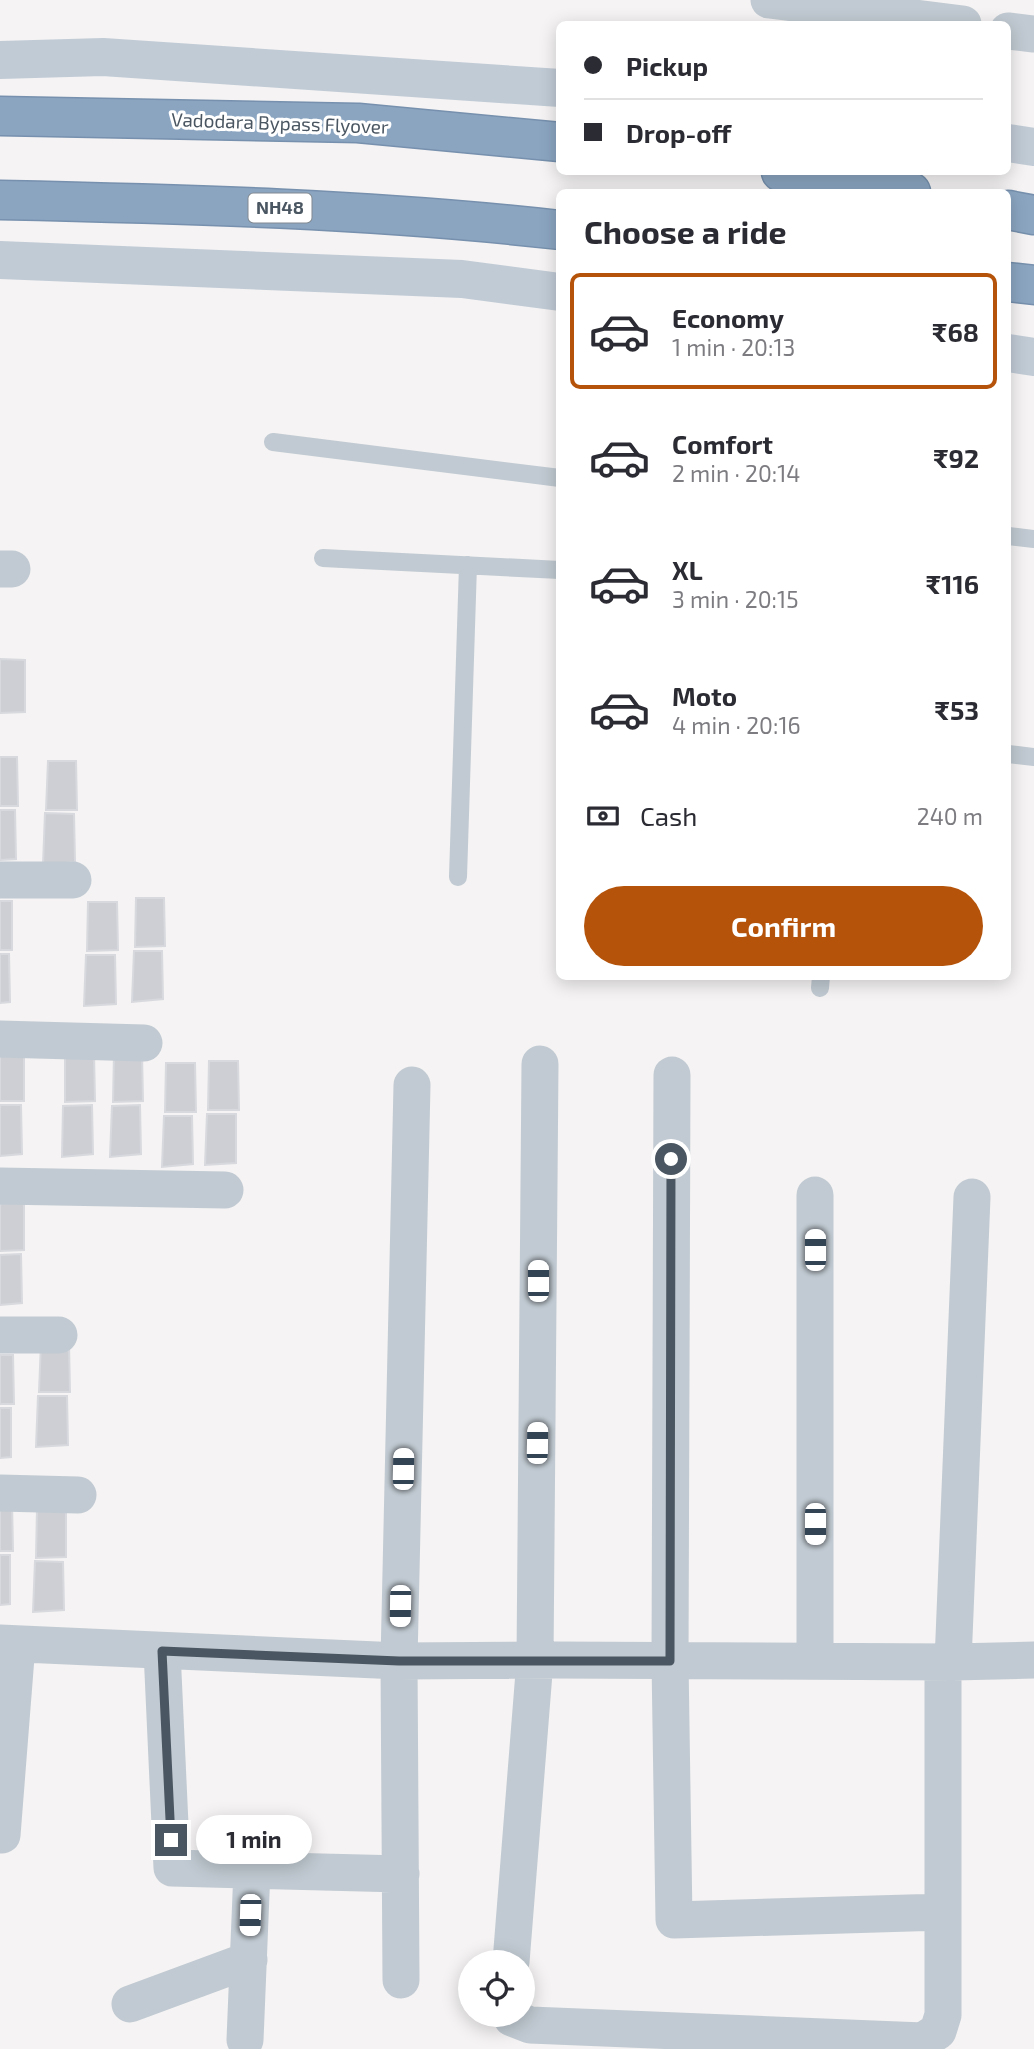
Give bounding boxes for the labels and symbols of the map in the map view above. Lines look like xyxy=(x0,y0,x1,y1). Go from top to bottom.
street label: Vadodara Bypass Flyover xyxy=(171,107,389,138)
road number: NH48 xyxy=(248,194,312,223)
route start xyxy=(655,1143,687,1175)
car xyxy=(805,1229,826,1271)
car xyxy=(528,1260,549,1302)
car xyxy=(527,1422,548,1464)
car xyxy=(393,1448,414,1490)
car xyxy=(805,1503,826,1545)
car xyxy=(390,1585,411,1627)
callout: 1 min xyxy=(196,1815,311,1864)
route end xyxy=(155,1824,187,1856)
car xyxy=(239,1894,262,1936)

